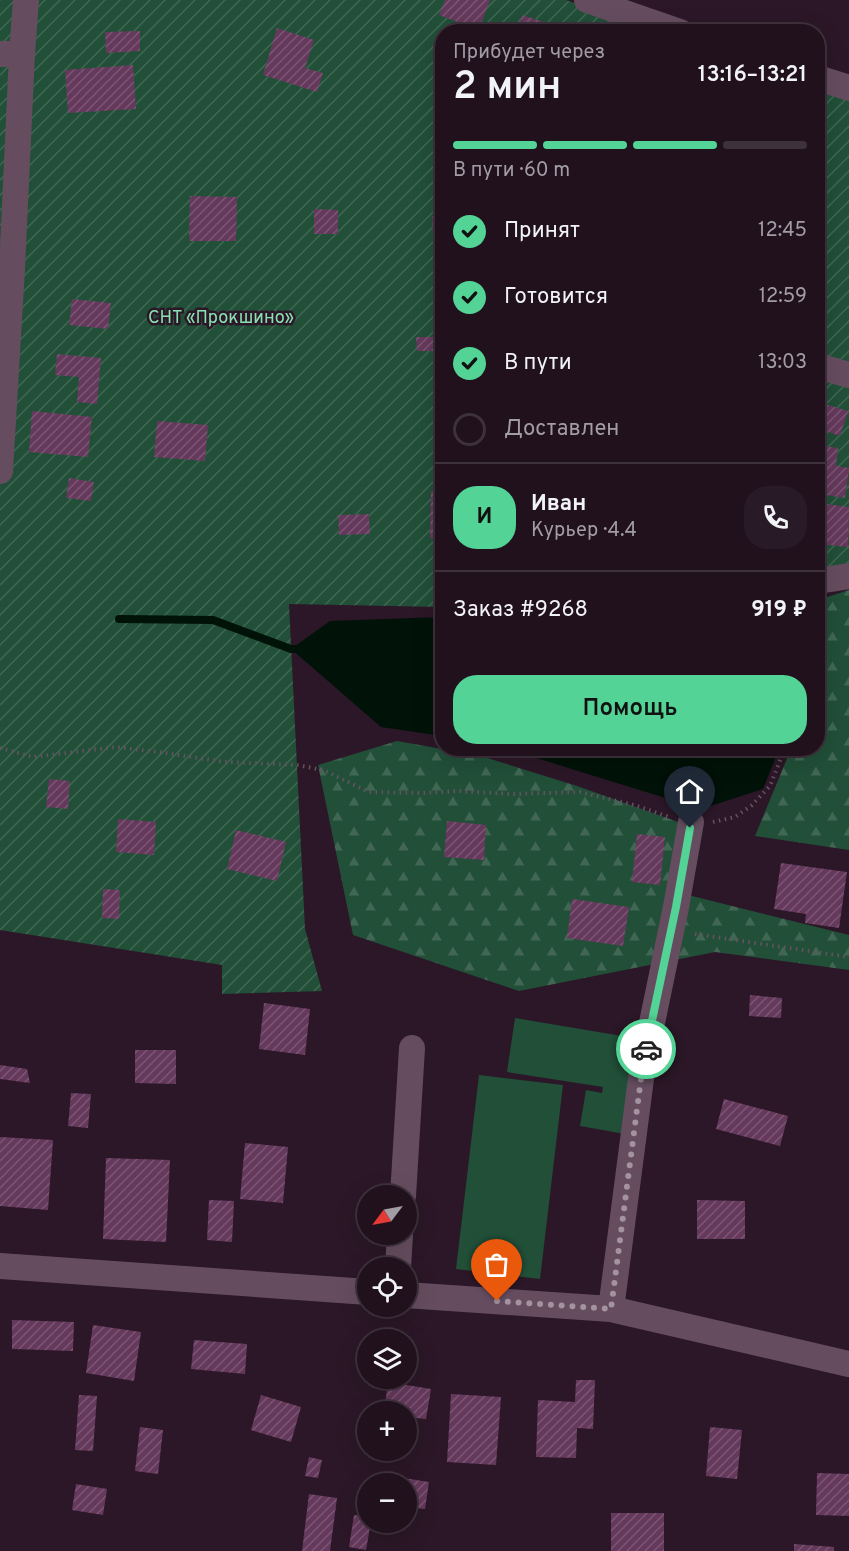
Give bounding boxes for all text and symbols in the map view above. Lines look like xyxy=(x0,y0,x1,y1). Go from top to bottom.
text: Прибудет через xyxy=(453,40,605,66)
text: 13:16–13:21 xyxy=(698,62,807,89)
text: 2 мин xyxy=(453,64,561,113)
text: В пути · 60 m xyxy=(453,158,570,184)
icon: check xyxy=(453,215,486,248)
text: Принят xyxy=(504,218,580,245)
text: 12:45 xyxy=(758,218,807,244)
icon: check xyxy=(453,281,486,314)
text: Готовится xyxy=(504,284,608,311)
text: 12:59 xyxy=(759,284,807,310)
park label: СНТ «Прокшино» xyxy=(148,307,294,330)
icon: check xyxy=(453,347,486,380)
text: В пути xyxy=(504,350,572,377)
text: 13:03 xyxy=(758,350,807,376)
text: Доставлен xyxy=(504,416,619,443)
button: phone xyxy=(744,486,807,549)
text: Иван xyxy=(531,491,586,518)
text: И xyxy=(477,504,492,531)
text: Курьер · 4.4 xyxy=(531,518,637,544)
text: Заказ #9268 xyxy=(453,597,588,624)
text: 919 ₽ xyxy=(751,597,807,624)
button: Помощь xyxy=(453,675,807,744)
pin xyxy=(664,766,715,828)
icon: home xyxy=(673,775,706,808)
courier xyxy=(616,1019,676,1079)
icon: car xyxy=(630,1033,663,1066)
north arrow xyxy=(357,1185,417,1245)
map controls xyxy=(357,1185,417,1533)
pin xyxy=(471,1239,522,1301)
icon: bag xyxy=(480,1248,513,1281)
button: locate xyxy=(357,1257,417,1317)
button: layers xyxy=(357,1329,417,1389)
button: + xyxy=(357,1401,417,1461)
button: − xyxy=(357,1473,417,1533)

